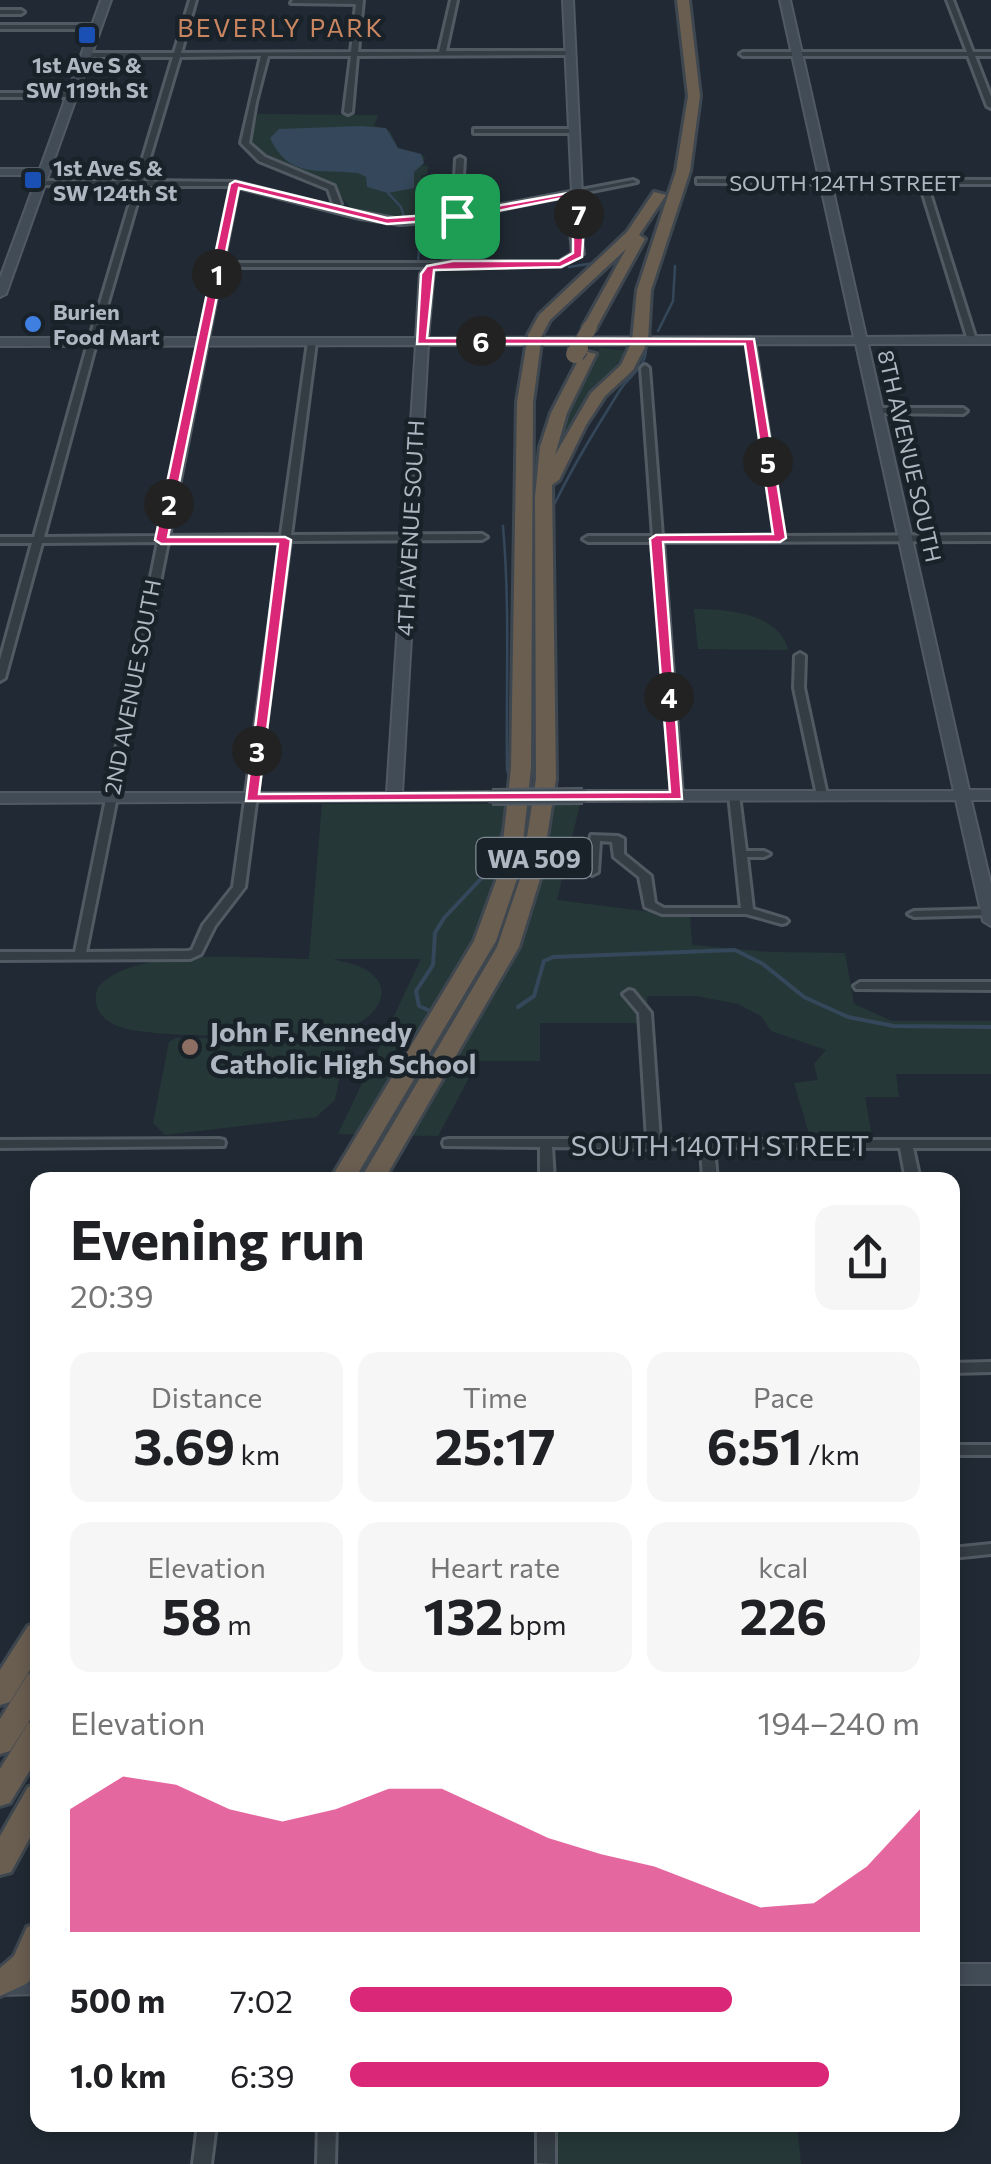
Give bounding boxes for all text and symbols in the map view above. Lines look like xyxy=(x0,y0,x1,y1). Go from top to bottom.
district label: BEVERLY PARK xyxy=(177,12,385,42)
marker: 1st Ave S & SW 119th St xyxy=(76,24,98,46)
place label: 1st Ave S & SW 119th St xyxy=(26,51,148,103)
place label: 1st Ave S & SW 124th St xyxy=(53,154,177,206)
marker: 1st Ave S & SW 124th St xyxy=(22,169,44,191)
street label: SOUTH 124TH STREET xyxy=(729,169,961,196)
pin xyxy=(415,174,500,259)
icon: arrive xyxy=(430,189,485,244)
pin: 7 xyxy=(554,189,604,239)
text: 7 xyxy=(571,197,587,231)
pin: 1 xyxy=(192,249,242,299)
text: 1 xyxy=(211,257,223,291)
place label: Burien Food Mart xyxy=(53,298,160,350)
marker: Burien Food Mart xyxy=(22,313,44,335)
pin: 6 xyxy=(456,316,506,366)
text: 6 xyxy=(472,324,490,358)
street label: 8TH AVENUE SOUTH xyxy=(872,347,948,565)
street label: 4TH AVENUE SOUTH xyxy=(391,419,429,637)
pin: 5 xyxy=(743,437,793,487)
text: 5 xyxy=(760,445,776,479)
pin: 2 xyxy=(144,479,194,529)
text: 2 xyxy=(161,487,177,521)
street label: 2ND AVENUE SOUTH xyxy=(98,577,166,797)
pin: 4 xyxy=(644,672,694,722)
text: 4 xyxy=(660,680,678,714)
pin: 3 xyxy=(232,726,282,776)
text: 3 xyxy=(249,734,265,768)
road number: WA 509 xyxy=(476,838,592,878)
place label: John F. Kennedy Catholic High School xyxy=(210,1014,476,1080)
marker: John F. Kennedy Catholic High School xyxy=(179,1036,201,1058)
street label: SOUTH 140TH STREET xyxy=(571,1128,869,1162)
text: Evening run xyxy=(70,1204,365,1271)
button: share xyxy=(815,1205,920,1310)
text: 20:39 xyxy=(70,1275,154,1315)
text: Distance xyxy=(151,1380,262,1414)
text: Time xyxy=(463,1380,527,1414)
text: Pace xyxy=(753,1380,814,1414)
text: 3.69 xyxy=(133,1414,235,1475)
text: 25:17 xyxy=(435,1414,555,1475)
text: 6:51 xyxy=(707,1414,803,1475)
text: km xyxy=(235,1437,280,1471)
text: /km xyxy=(803,1437,860,1471)
text: Elevation xyxy=(148,1550,266,1584)
text: Heart rate xyxy=(430,1550,560,1584)
text: kcal xyxy=(758,1550,808,1584)
text: 58 xyxy=(162,1584,222,1645)
text: 132 xyxy=(424,1584,503,1645)
text: 226 xyxy=(740,1584,827,1645)
text: m xyxy=(222,1607,252,1641)
text: bpm xyxy=(503,1607,566,1641)
text: Elevation xyxy=(70,1702,205,1742)
text: 194–240 m xyxy=(758,1702,920,1742)
text: 500 m xyxy=(70,1980,165,2020)
text: 7:02 xyxy=(230,1980,293,2020)
text: 1.0 km xyxy=(70,2055,166,2095)
text: 6:39 xyxy=(230,2055,295,2095)

